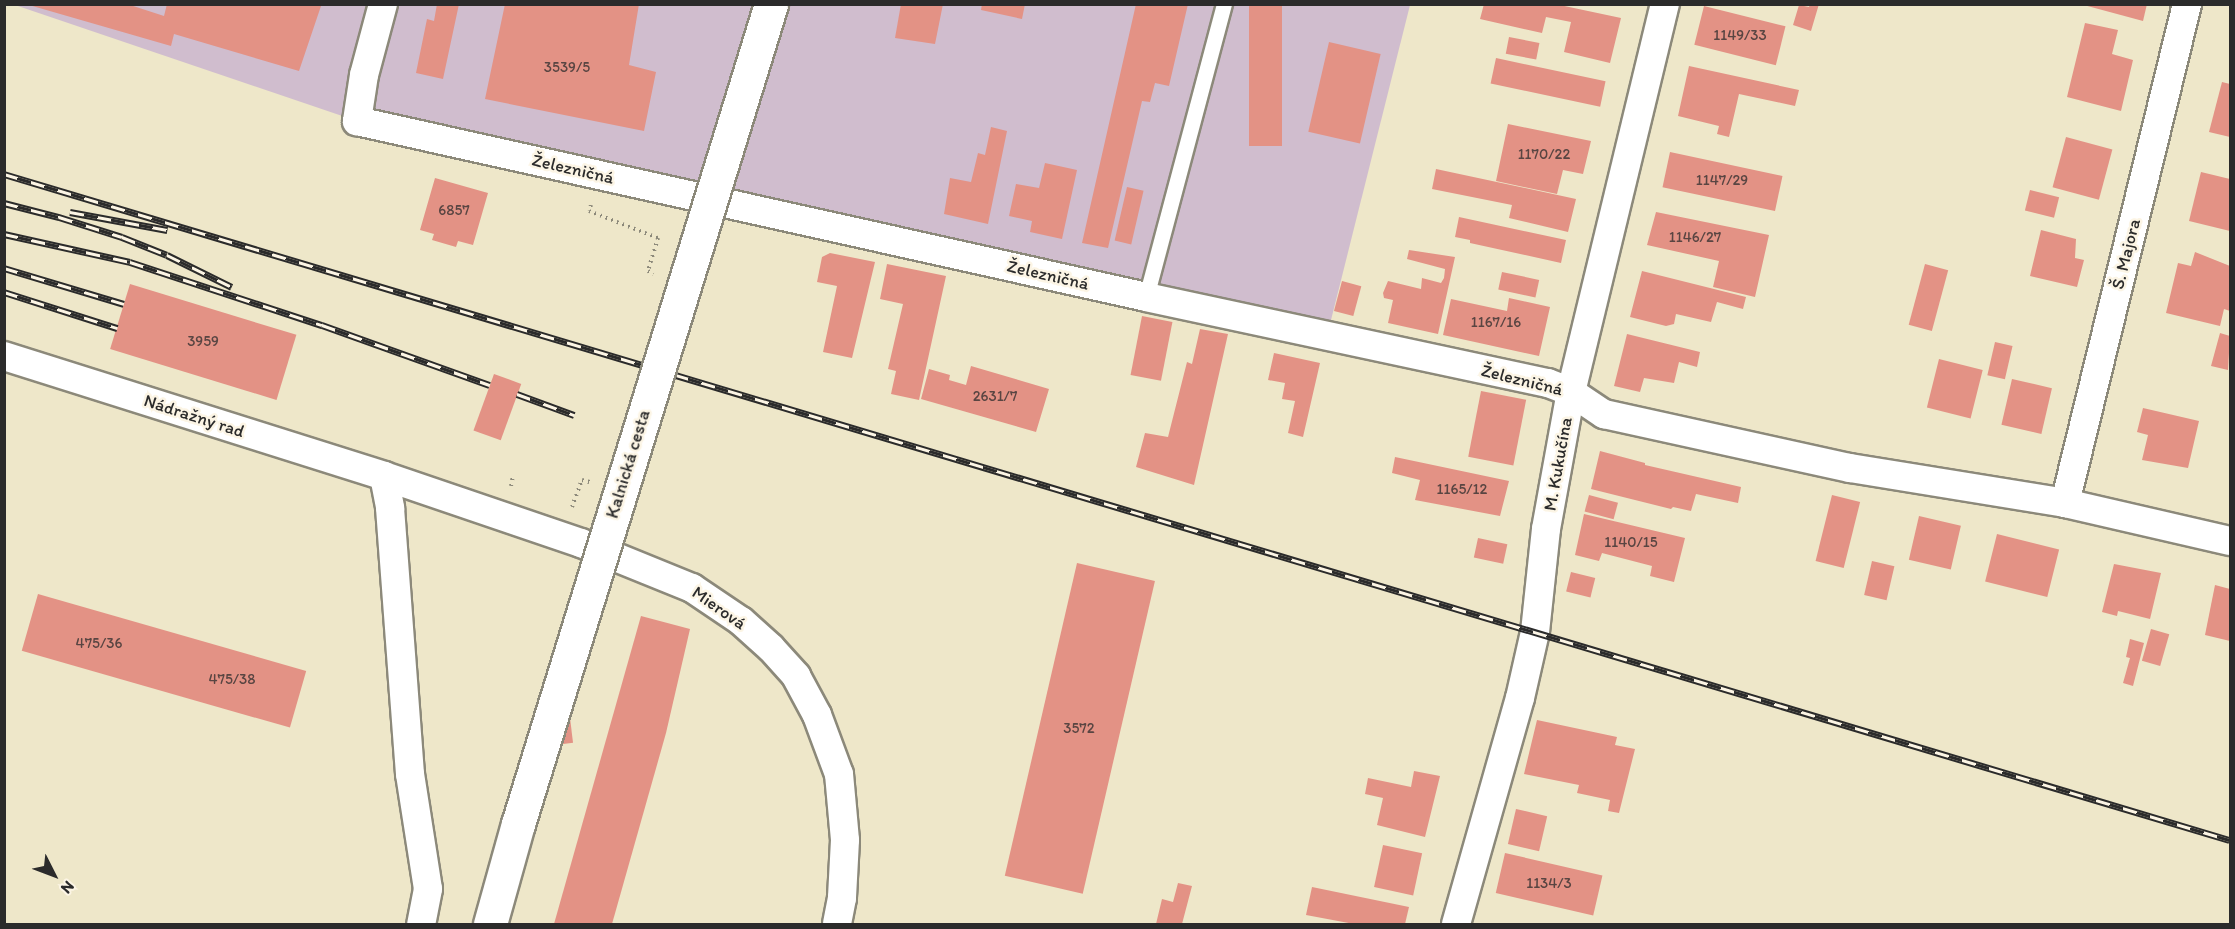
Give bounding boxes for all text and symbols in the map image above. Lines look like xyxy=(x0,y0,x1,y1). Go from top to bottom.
house number: 1149/33 xyxy=(1713,27,1767,45)
house number: 3539/5 xyxy=(544,59,590,77)
house number: 1170/22 xyxy=(1518,146,1570,164)
street label: Železničná xyxy=(530,149,616,189)
house number: 1147/29 xyxy=(1696,172,1748,190)
house number: 6857 xyxy=(438,202,470,220)
street label: Š. Majora xyxy=(2107,217,2145,291)
house number: 1146/27 xyxy=(1669,229,1721,247)
street label: Železničná xyxy=(1005,255,1091,295)
house number: 1167/16 xyxy=(1471,314,1521,332)
house number: 3959 xyxy=(187,333,219,351)
street label: Železničná xyxy=(1479,359,1565,401)
house number: 2631/7 xyxy=(973,388,1017,406)
street label: Nádražný rad xyxy=(141,390,247,442)
street label: Kalnická cesta xyxy=(601,407,655,521)
street label: M. Kukučína xyxy=(1539,415,1577,513)
house number: 1165/12 xyxy=(1437,481,1487,499)
house number: 1140/15 xyxy=(1604,534,1658,552)
street label: Mierová xyxy=(688,582,750,634)
house number: 475/36 xyxy=(76,635,122,653)
house number: 475/38 xyxy=(208,671,256,689)
house number: 3572 xyxy=(1063,720,1095,738)
north arrow xyxy=(24,845,84,905)
house number: 1134/3 xyxy=(1526,875,1572,893)
text: N xyxy=(57,877,78,898)

